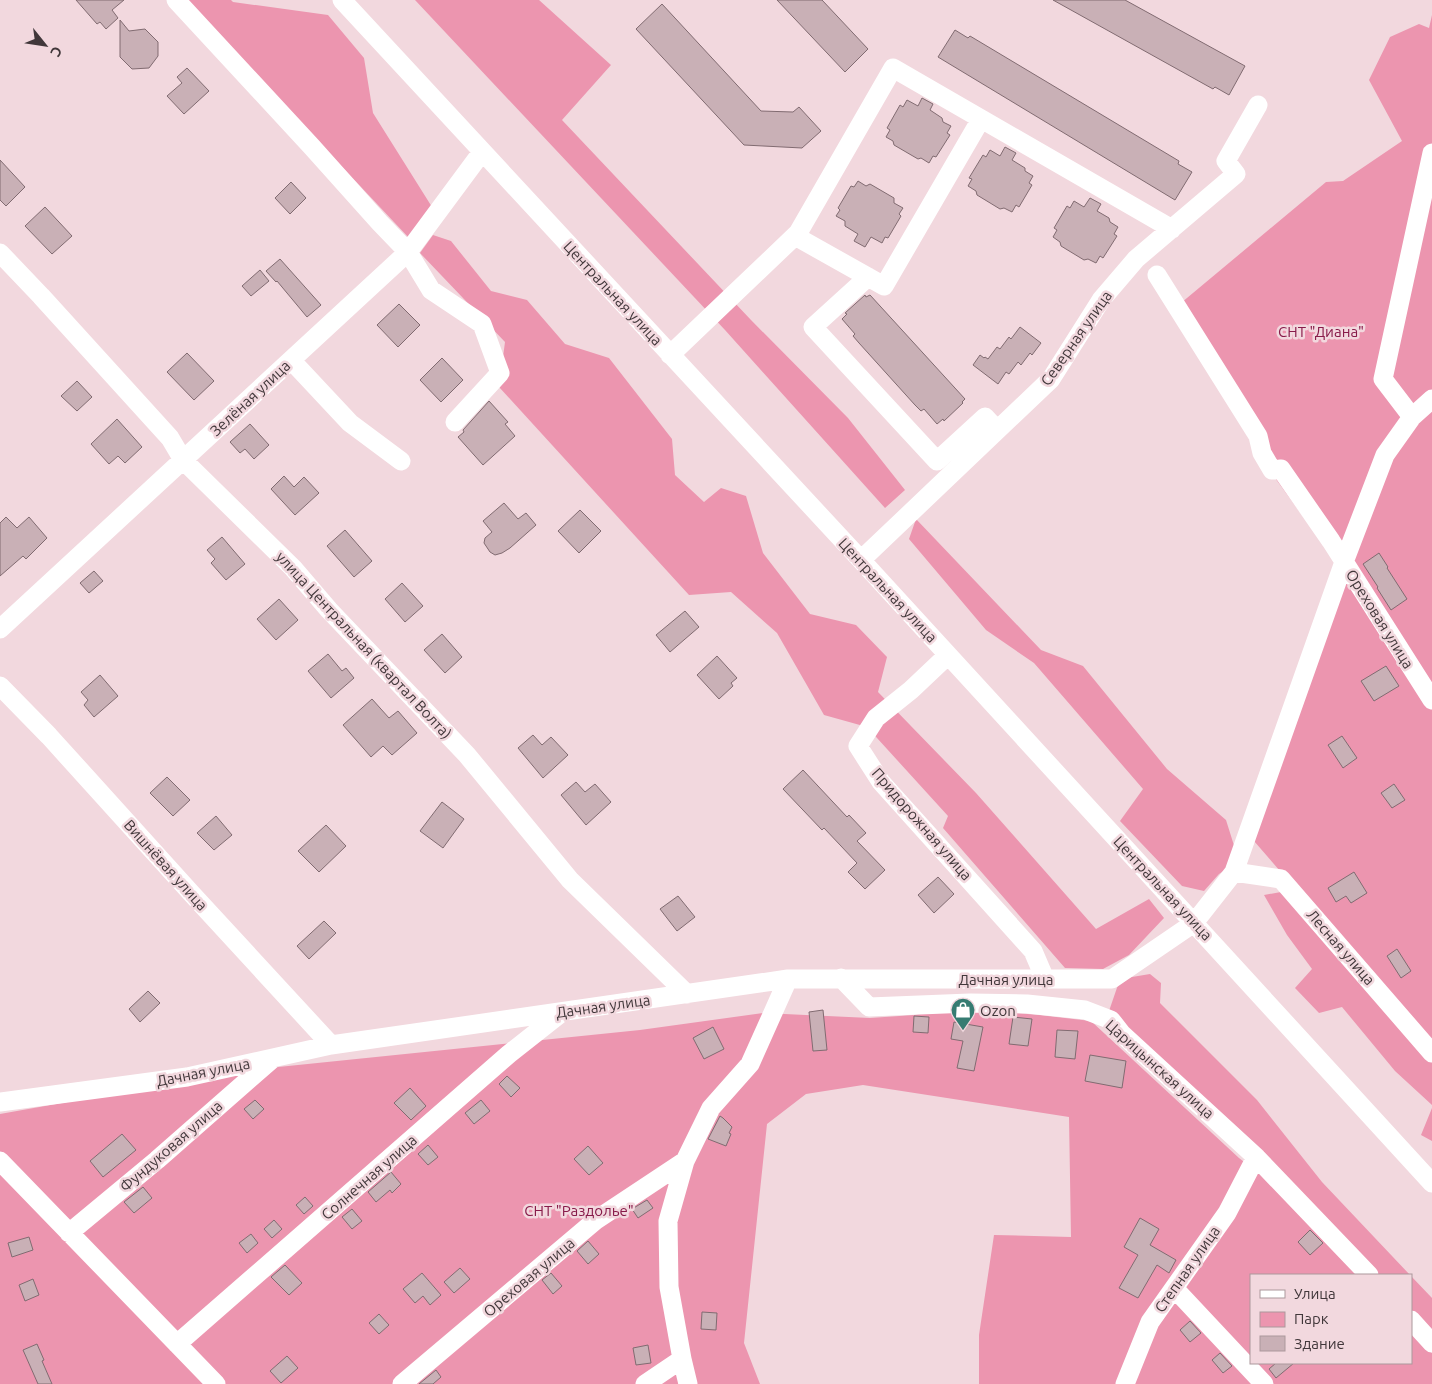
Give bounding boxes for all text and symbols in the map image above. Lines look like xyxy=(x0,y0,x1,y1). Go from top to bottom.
north arrow xyxy=(20,20,70,70)
text: С xyxy=(47,44,65,59)
street label: Центральная улица xyxy=(560,237,666,349)
street label: Северная улица xyxy=(1037,287,1115,389)
park label: СНТ "Диана" xyxy=(1278,323,1364,340)
street label: Зелёная улица xyxy=(207,357,293,439)
street label: Центральная улица xyxy=(835,534,941,646)
street label: улица Центральная (квартал Волта) xyxy=(273,548,455,742)
street label: Ореховая улица xyxy=(1343,566,1417,672)
street label: Придорожная улица xyxy=(869,764,975,884)
street label: Вишнёвая улица xyxy=(121,816,211,914)
street label: Центральная улица xyxy=(1110,832,1216,944)
street label: Лесная улица xyxy=(1304,906,1378,988)
street label: Дачная улица xyxy=(958,971,1054,988)
street label: Дачная улица xyxy=(555,991,651,1021)
shop icon: Ozon xyxy=(950,997,976,1031)
place label: Ozon xyxy=(980,1002,1016,1019)
street label: Царицынская улица xyxy=(1102,1016,1218,1122)
street label: Дачная улица xyxy=(155,1055,251,1089)
street label: Фундуковая улица xyxy=(116,1097,226,1195)
street label: Солнечная улица xyxy=(318,1131,420,1223)
park label: СНТ "Раздолье" xyxy=(524,1202,634,1219)
street label: Степная улица xyxy=(1151,1223,1223,1315)
street label: Ореховая улица xyxy=(480,1234,578,1320)
legend xyxy=(1250,1274,1412,1364)
text: Улица xyxy=(1294,1285,1336,1302)
text: Парк xyxy=(1294,1310,1329,1327)
text: Здание xyxy=(1294,1335,1345,1352)

